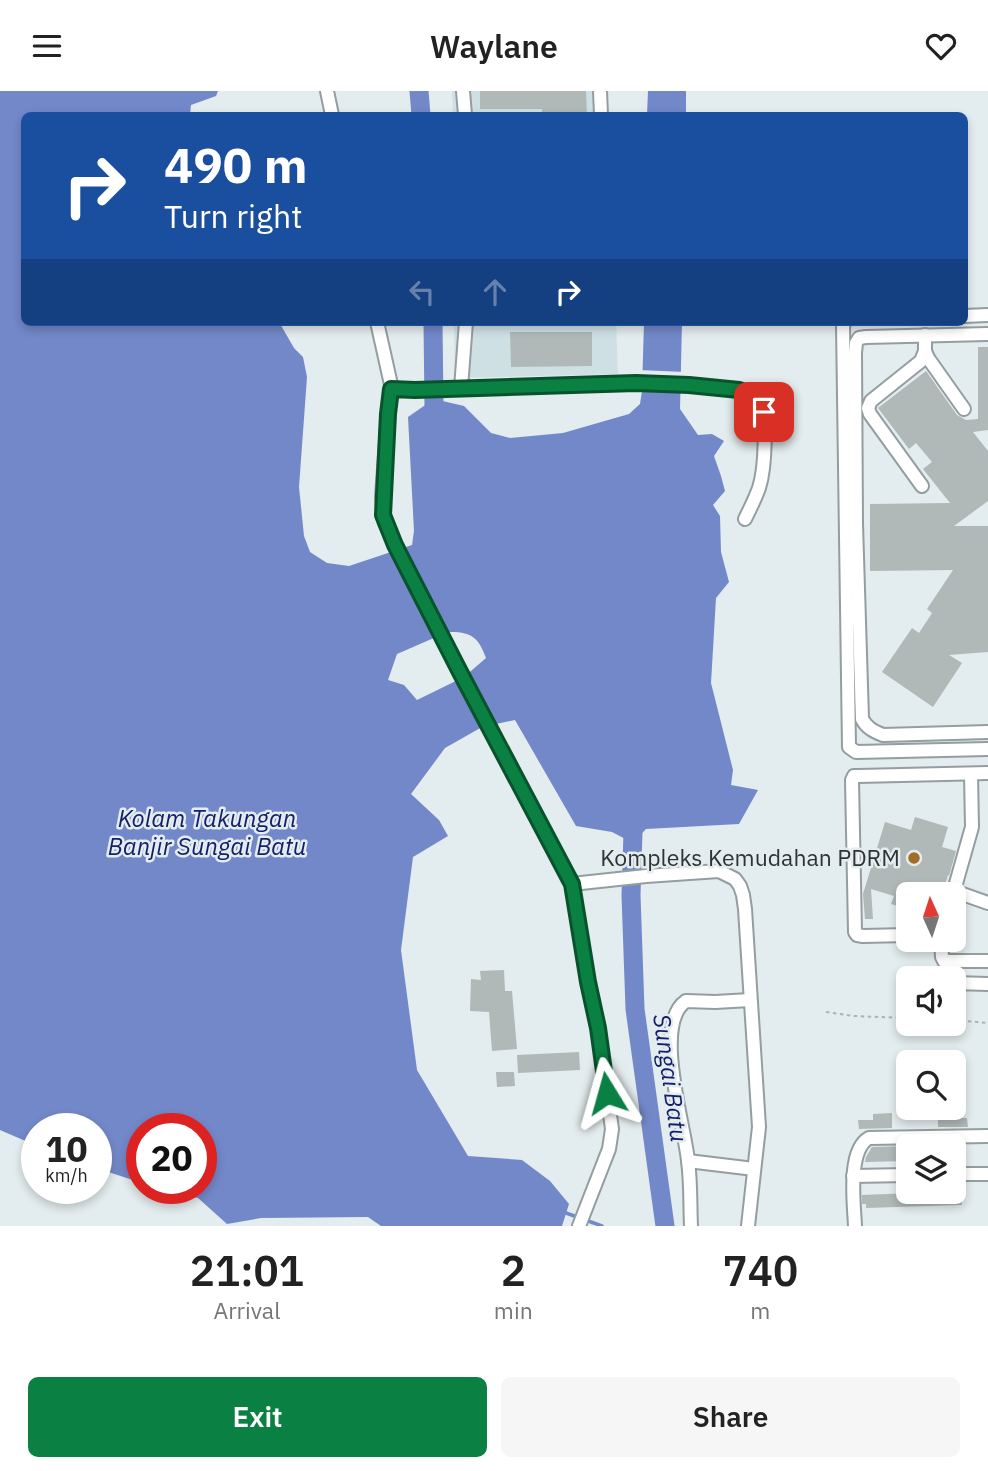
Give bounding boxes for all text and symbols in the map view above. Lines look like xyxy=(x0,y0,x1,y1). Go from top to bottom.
text: Waylane xyxy=(430,25,558,67)
icon: menu xyxy=(28,27,66,65)
icon: heart xyxy=(922,27,960,65)
text: 490 m xyxy=(164,133,308,196)
icon: right xyxy=(49,140,140,231)
text: Turn right xyxy=(164,195,302,237)
icon: left xyxy=(403,273,441,311)
icon: ahead xyxy=(476,273,514,311)
icon: right xyxy=(549,273,587,311)
pin xyxy=(734,382,794,442)
icon: arrive xyxy=(745,393,783,431)
water label: Kolam Takungan Banjir Sungai Batu xyxy=(108,802,306,862)
place label: Kompleks Kemudahan PDRM xyxy=(600,842,900,872)
marker: Kompleks Kemudahan PDRM xyxy=(906,850,922,866)
north arrow xyxy=(896,882,966,952)
map controls xyxy=(896,882,966,1204)
button: sound xyxy=(896,966,966,1036)
water label: Sungai Batu xyxy=(646,1012,696,1144)
button: search xyxy=(896,1050,966,1120)
position arrow xyxy=(570,1056,644,1130)
speed limit sign: 20 xyxy=(126,1113,217,1204)
text: 10 xyxy=(45,1126,88,1172)
button: layers xyxy=(896,1134,966,1204)
text: km/h xyxy=(45,1164,88,1187)
text: 21:01 xyxy=(190,1243,304,1298)
text: 2 xyxy=(501,1243,526,1298)
text: 740 xyxy=(723,1243,798,1298)
text: Arrival xyxy=(213,1295,280,1325)
text: min xyxy=(494,1295,533,1325)
text: m xyxy=(750,1295,770,1325)
button: Exit xyxy=(28,1377,487,1457)
button: Share xyxy=(501,1377,960,1457)

